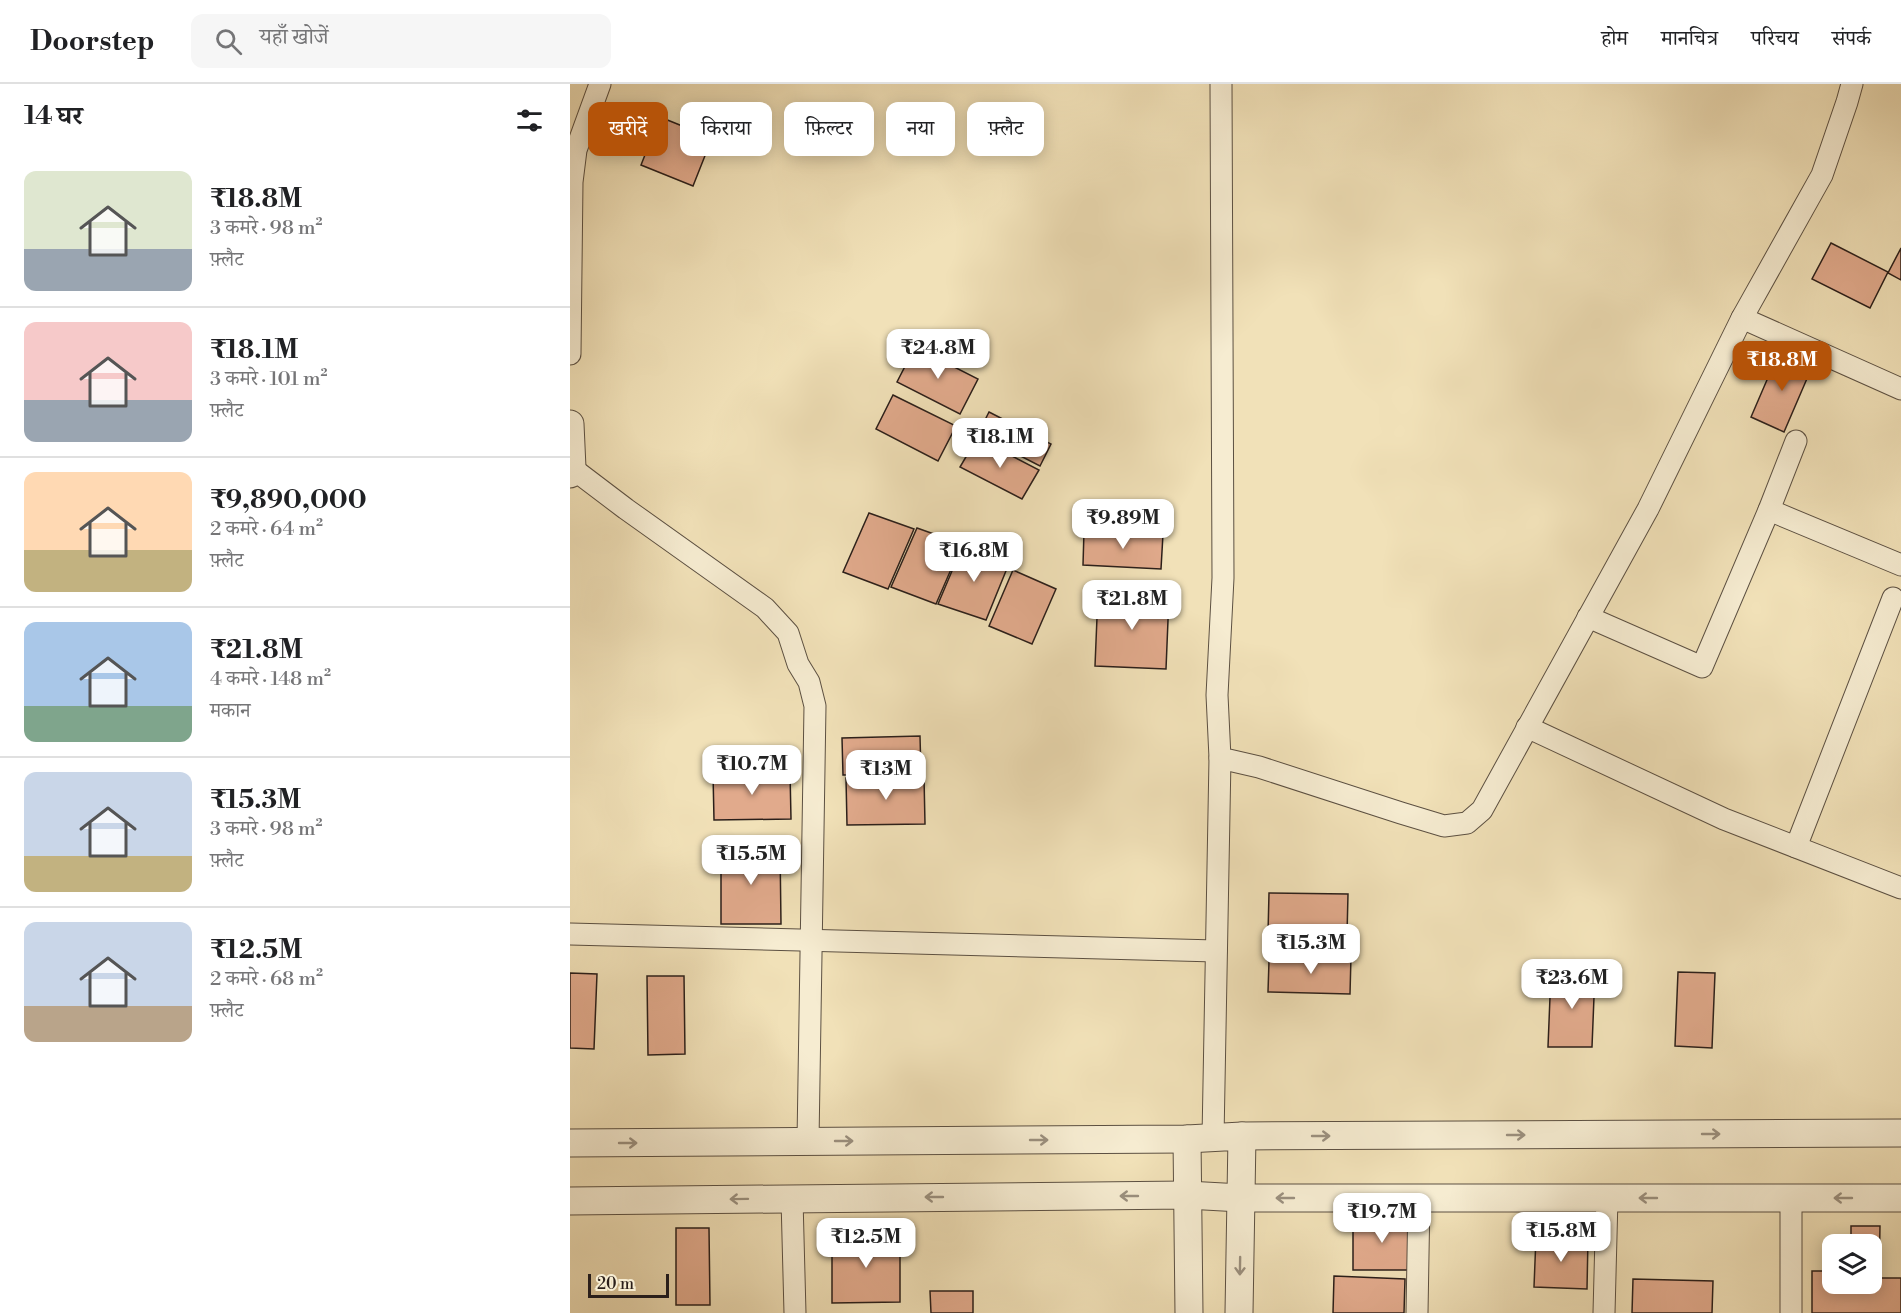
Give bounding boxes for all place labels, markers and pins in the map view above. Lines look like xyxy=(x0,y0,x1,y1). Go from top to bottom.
pin: ₹24.8M xyxy=(889,329,987,380)
pin: ₹18.8M xyxy=(1733,341,1831,392)
pin: ₹18.1M xyxy=(951,418,1049,469)
pin: ₹9.89M xyxy=(1074,499,1172,550)
pin: ₹16.8M xyxy=(925,532,1023,583)
pin: ₹21.8M xyxy=(1083,580,1181,631)
pin: ₹10.7M xyxy=(703,745,801,796)
pin: ₹13M xyxy=(850,750,922,801)
pin: ₹15.5M xyxy=(702,835,800,886)
pin: ₹15.3M xyxy=(1262,924,1360,975)
pin: ₹23.6M xyxy=(1523,959,1621,1010)
pin: ₹19.7M xyxy=(1333,1193,1431,1244)
pin: ₹15.8M xyxy=(1512,1212,1610,1263)
pin: ₹12.5M xyxy=(817,1218,915,1269)

